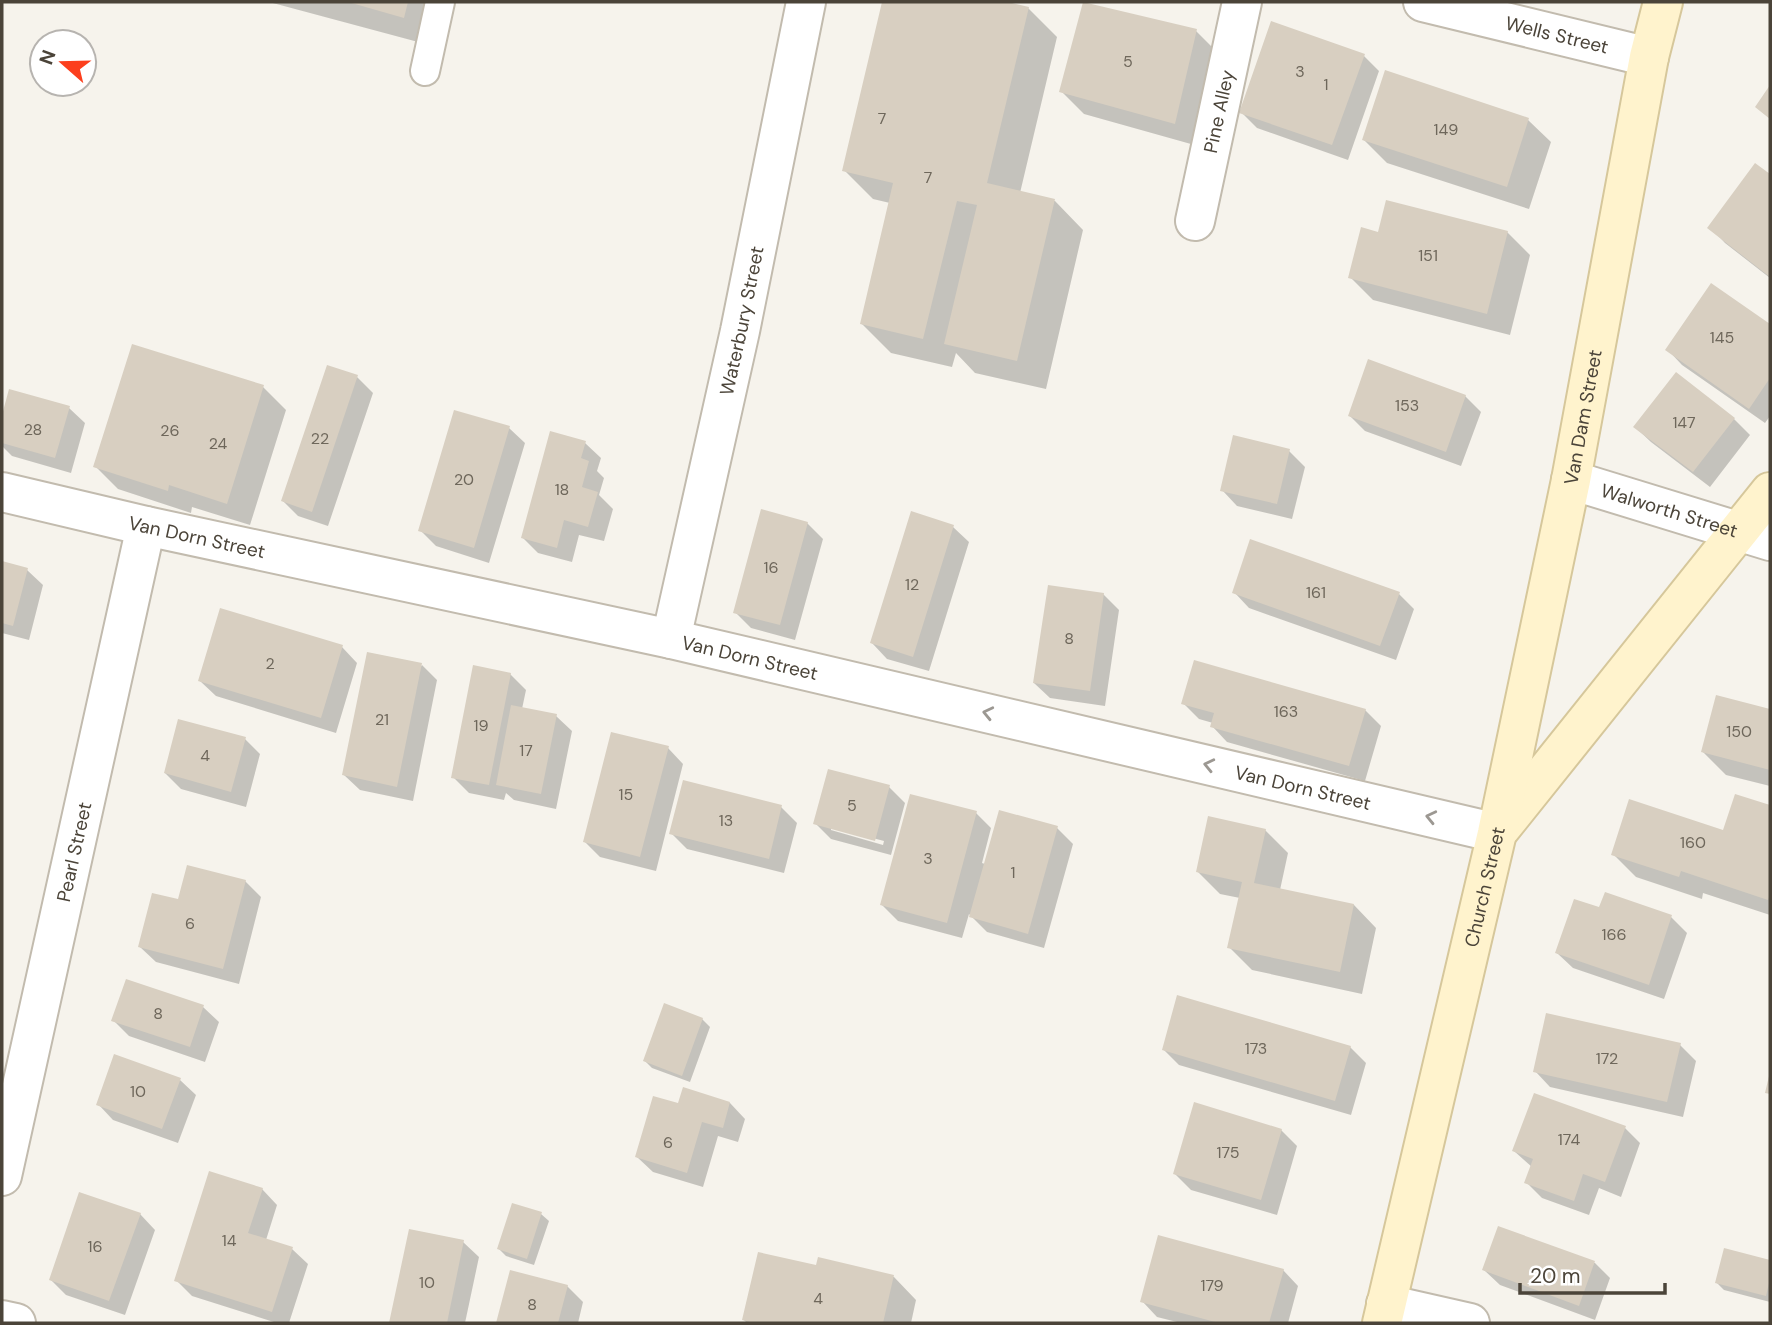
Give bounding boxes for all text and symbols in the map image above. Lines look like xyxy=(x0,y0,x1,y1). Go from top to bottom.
street label: Wells Street xyxy=(1503,10,1611,59)
north arrow xyxy=(28,28,98,98)
text: N xyxy=(33,47,62,68)
house number: 5 xyxy=(1123,51,1133,72)
house number: 3 xyxy=(1295,61,1305,82)
street label: Pine Alley xyxy=(1197,67,1240,155)
house number: 1 xyxy=(1324,74,1329,95)
house number: 7 xyxy=(878,108,886,129)
house number: 149 xyxy=(1434,119,1458,140)
house number: 7 xyxy=(924,167,932,188)
street label: Waterbury Street xyxy=(713,244,769,398)
house number: 151 xyxy=(1418,245,1438,266)
house number: 145 xyxy=(1710,327,1734,348)
street label: Van Dam Street xyxy=(1558,347,1607,487)
house number: 153 xyxy=(1395,395,1419,416)
house number: 147 xyxy=(1672,412,1696,433)
house number: 28 xyxy=(24,419,42,440)
house number: 26 xyxy=(160,420,180,441)
house number: 22 xyxy=(311,428,329,449)
house number: 24 xyxy=(209,433,228,454)
house number: 20 xyxy=(454,469,474,490)
street label: Walworth Street xyxy=(1598,477,1741,543)
house number: 18 xyxy=(555,479,569,500)
street label: Van Dorn Street xyxy=(126,510,268,564)
house number: 16 xyxy=(763,557,779,578)
house number: 12 xyxy=(905,574,919,595)
house number: 161 xyxy=(1306,582,1326,603)
house number: 8 xyxy=(1064,628,1074,649)
street label: Van Dorn Street xyxy=(679,629,820,686)
house number: 2 xyxy=(265,653,275,674)
house number: 163 xyxy=(1274,701,1298,722)
one-way arrow xyxy=(982,707,994,721)
house number: 21 xyxy=(375,709,389,730)
house number: 19 xyxy=(473,715,489,736)
house number: 150 xyxy=(1726,721,1752,742)
house number: 17 xyxy=(519,740,533,761)
house number: 4 xyxy=(200,745,210,766)
one-way arrow xyxy=(1204,759,1216,773)
street label: Van Dorn Street xyxy=(1232,759,1373,815)
house number: 15 xyxy=(619,784,633,805)
house number: 5 xyxy=(847,795,857,816)
street label: Pearl Street xyxy=(51,799,97,904)
house number: 13 xyxy=(719,810,733,831)
one-way arrow xyxy=(1425,811,1437,825)
street label: Church Street xyxy=(1458,824,1510,950)
house number: 160 xyxy=(1680,832,1706,853)
house number: 3 xyxy=(923,848,933,869)
house number: 1 xyxy=(1011,862,1016,883)
house number: 6 xyxy=(185,913,195,934)
house number: 166 xyxy=(1601,924,1627,945)
house number: 8 xyxy=(153,1003,163,1024)
house number: 173 xyxy=(1245,1038,1267,1059)
house number: 172 xyxy=(1596,1048,1618,1069)
house number: 10 xyxy=(130,1081,146,1102)
house number: 174 xyxy=(1558,1129,1580,1150)
house number: 6 xyxy=(663,1132,673,1153)
house number: 175 xyxy=(1217,1142,1239,1163)
house number: 14 xyxy=(222,1230,237,1251)
house number: 16 xyxy=(87,1236,103,1257)
scale bar xyxy=(1520,1252,1665,1296)
text: 20 m xyxy=(1530,1262,1581,1290)
house number: 10 xyxy=(419,1272,435,1293)
house number: 179 xyxy=(1200,1275,1224,1296)
house number: 4 xyxy=(813,1288,823,1309)
house number: 8 xyxy=(527,1294,537,1315)

